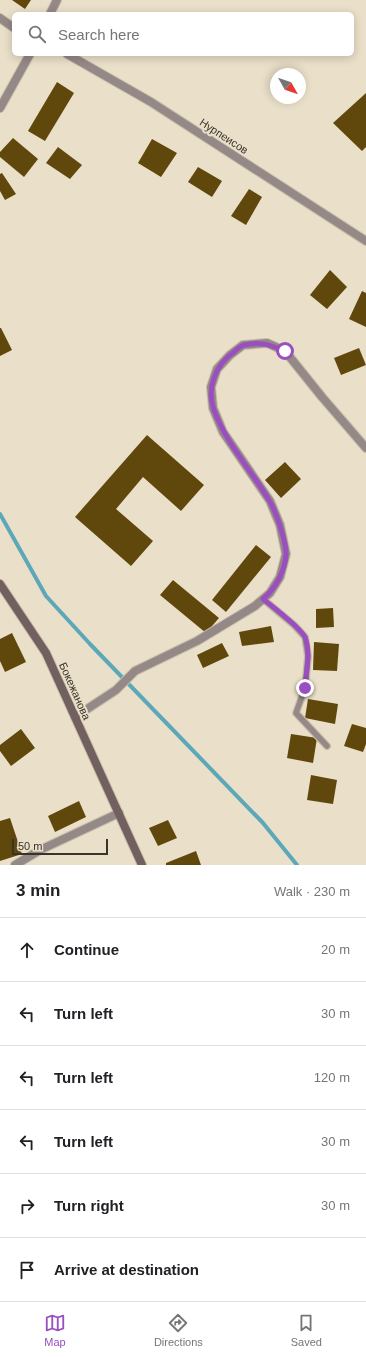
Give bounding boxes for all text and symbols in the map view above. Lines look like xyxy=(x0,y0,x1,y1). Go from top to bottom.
search box xyxy=(12,12,354,56)
icon: search xyxy=(26,23,48,45)
text: Search here xyxy=(58,26,140,43)
north arrow xyxy=(270,68,306,104)
street label: Нурпеисов xyxy=(198,116,251,156)
route start xyxy=(276,342,294,360)
street label: Бокежанова xyxy=(57,660,93,722)
route end xyxy=(296,679,314,697)
scale bar xyxy=(12,837,108,856)
text: 50 m xyxy=(18,840,42,852)
text: 3 min xyxy=(16,881,60,900)
text: Walk · 230 m xyxy=(274,884,350,899)
icon: ahead xyxy=(16,939,38,961)
text: Continue xyxy=(54,941,119,958)
text: 20 m xyxy=(321,942,350,957)
icon: left xyxy=(16,1003,38,1025)
text: Turn left xyxy=(54,1005,113,1022)
text: 30 m xyxy=(321,1006,350,1021)
icon: left xyxy=(16,1067,38,1089)
text: Turn left xyxy=(54,1069,113,1086)
text: 120 m xyxy=(314,1070,350,1085)
icon: left xyxy=(16,1131,38,1153)
text: Turn left xyxy=(54,1133,113,1150)
text: 30 m xyxy=(321,1134,350,1149)
icon: right xyxy=(16,1195,38,1217)
text: Turn right xyxy=(54,1197,124,1214)
text: 30 m xyxy=(321,1198,350,1213)
icon: arrive xyxy=(16,1259,38,1281)
text: Arrive at destination xyxy=(54,1261,199,1278)
tab: Map xyxy=(44,1312,66,1348)
tab: Directions xyxy=(154,1312,203,1348)
tab: Saved xyxy=(291,1312,322,1348)

